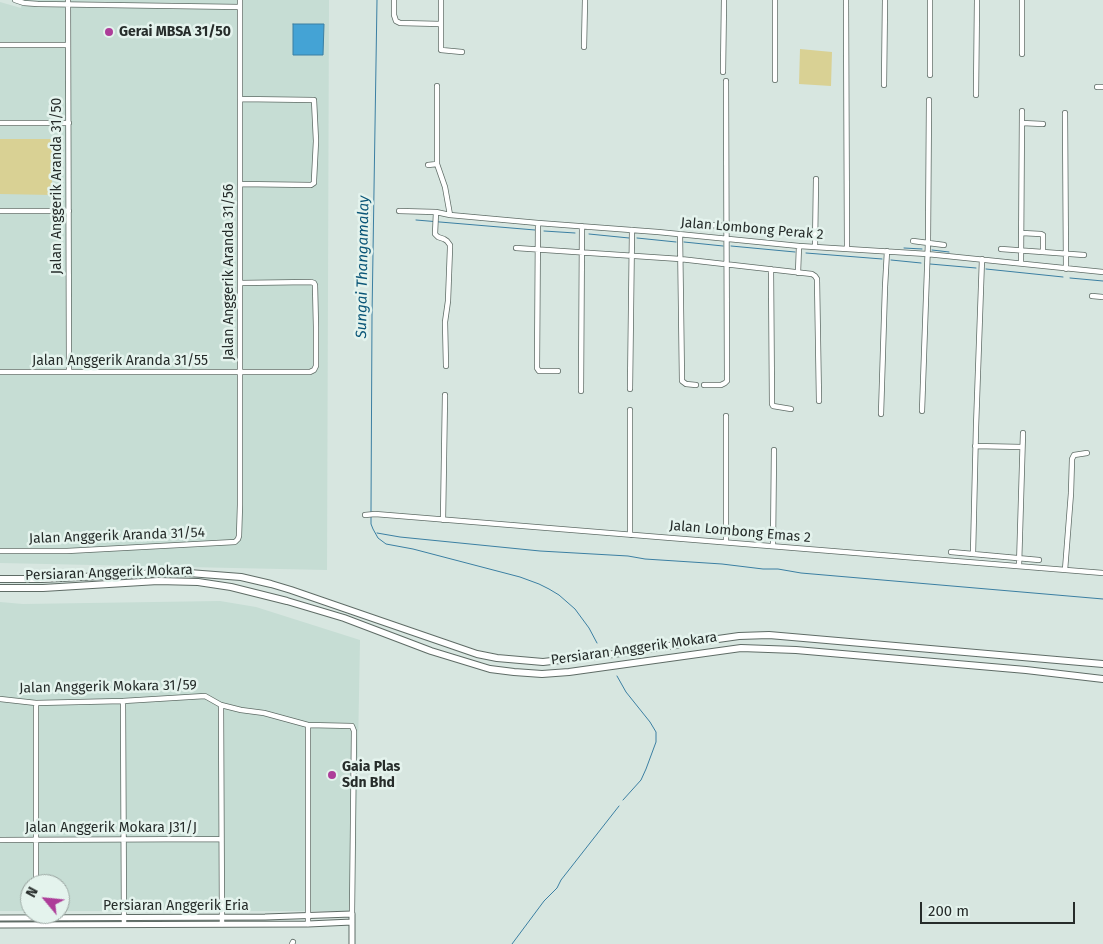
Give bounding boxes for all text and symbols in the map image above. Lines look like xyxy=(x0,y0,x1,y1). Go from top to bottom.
place label: Gerai MBSA 31/50 xyxy=(119,24,231,40)
marker: Gerai MBSA 31/50 xyxy=(103,26,115,38)
street label: Jalan Anggerik Aranda 31/50 xyxy=(49,98,65,274)
street label: Jalan Anggerik Aranda 31/56 xyxy=(221,184,237,360)
water label: Sungai Thangamalay xyxy=(353,195,373,339)
street label: Jalan Lombong Perak 2 xyxy=(680,214,824,244)
street label: Jalan Anggerik Aranda 31/55 xyxy=(32,353,208,369)
street label: Jalan Lombong Emas 2 xyxy=(669,517,811,547)
street label: Jalan Anggerik Aranda 31/54 xyxy=(29,525,205,547)
street label: Persiaran Anggerik Mokara xyxy=(25,562,193,584)
street label: Persiaran Anggerik Mokara xyxy=(550,629,718,669)
street label: Jalan Anggerik Mokara 31/59 xyxy=(19,677,197,697)
place label: Gaia Plas Sdn Bhd xyxy=(342,759,400,792)
marker: Gaia Plas Sdn Bhd xyxy=(326,769,338,781)
street label: Jalan Anggerik Mokara J31/J xyxy=(25,820,197,836)
north arrow xyxy=(20,874,70,924)
text: N xyxy=(23,884,42,900)
scale bar xyxy=(923,892,1078,924)
street label: Persiaran Anggerik Eria xyxy=(103,898,249,914)
text: 200 m xyxy=(928,902,969,920)

